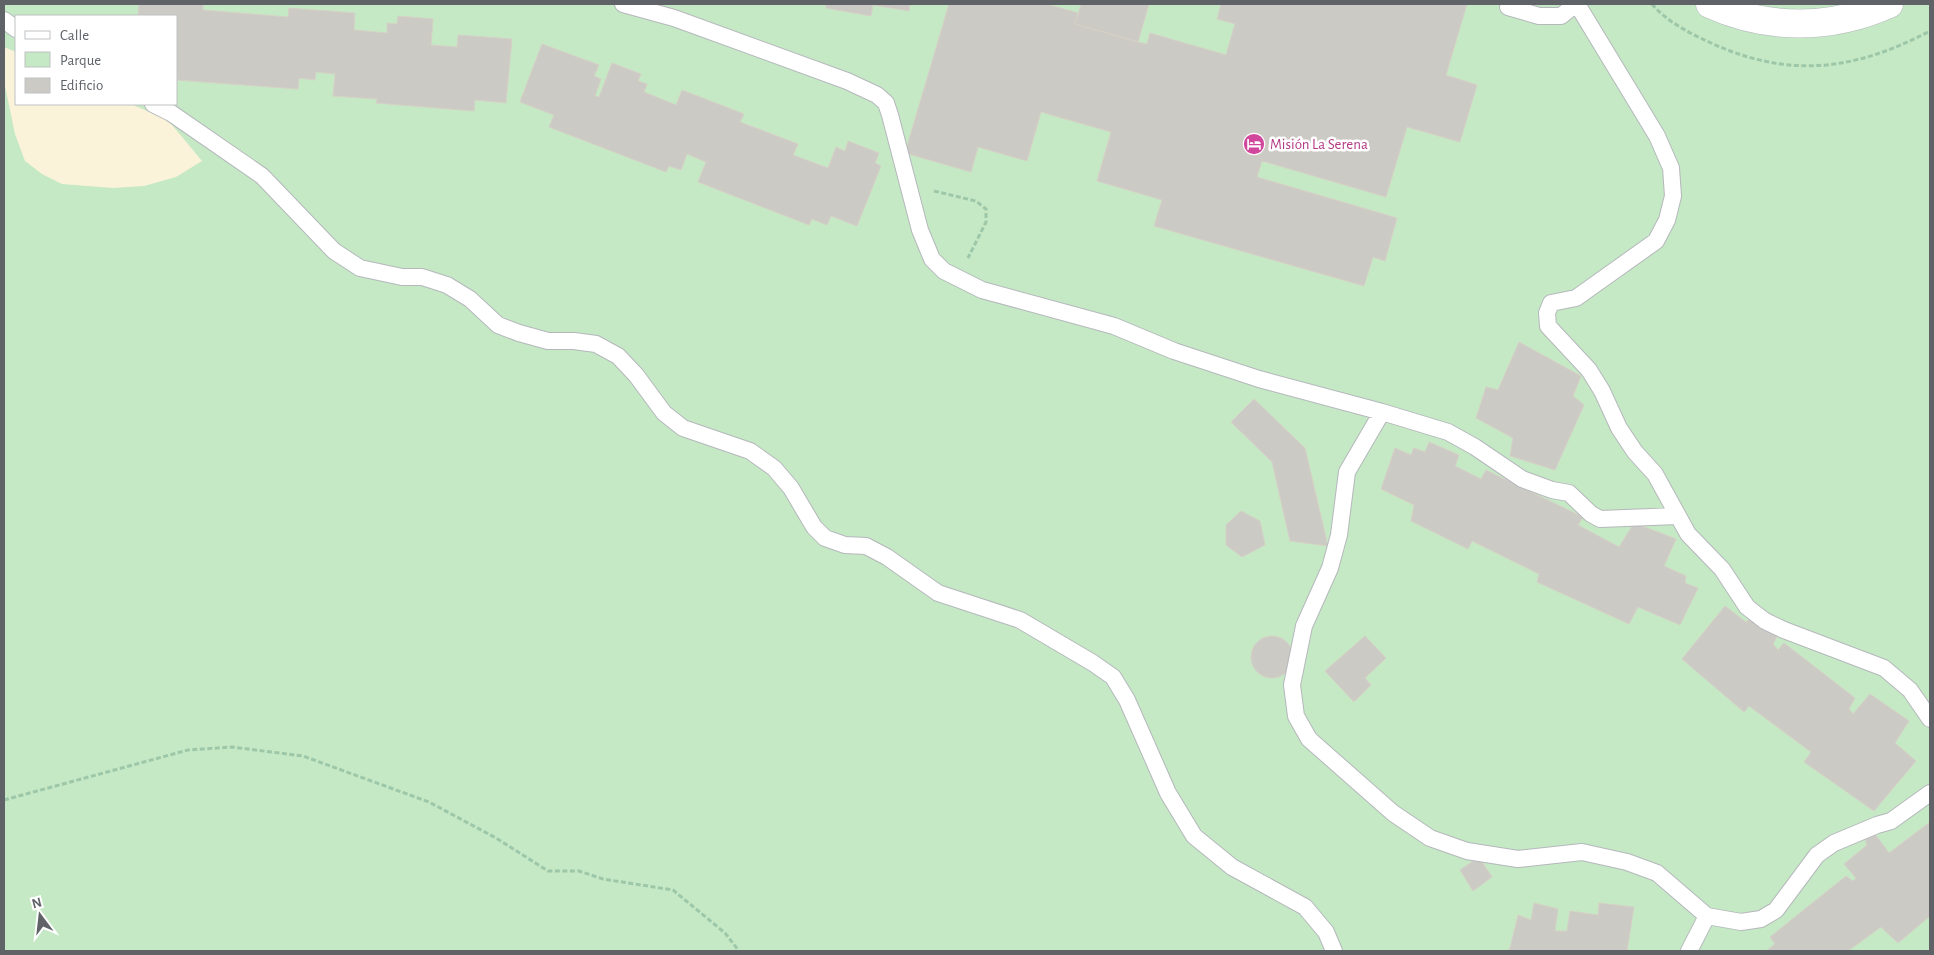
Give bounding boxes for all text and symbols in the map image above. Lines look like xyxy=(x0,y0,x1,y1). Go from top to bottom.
legend xyxy=(15,15,178,105)
text: Calle xyxy=(60,28,89,43)
text: Parque xyxy=(60,53,101,68)
text: Edificio xyxy=(60,78,103,93)
hotel icon: Misión La Serena xyxy=(1242,132,1266,156)
place label: Misión La Serena xyxy=(1270,137,1368,152)
north arrow xyxy=(15,890,65,940)
text: N xyxy=(30,895,43,911)

